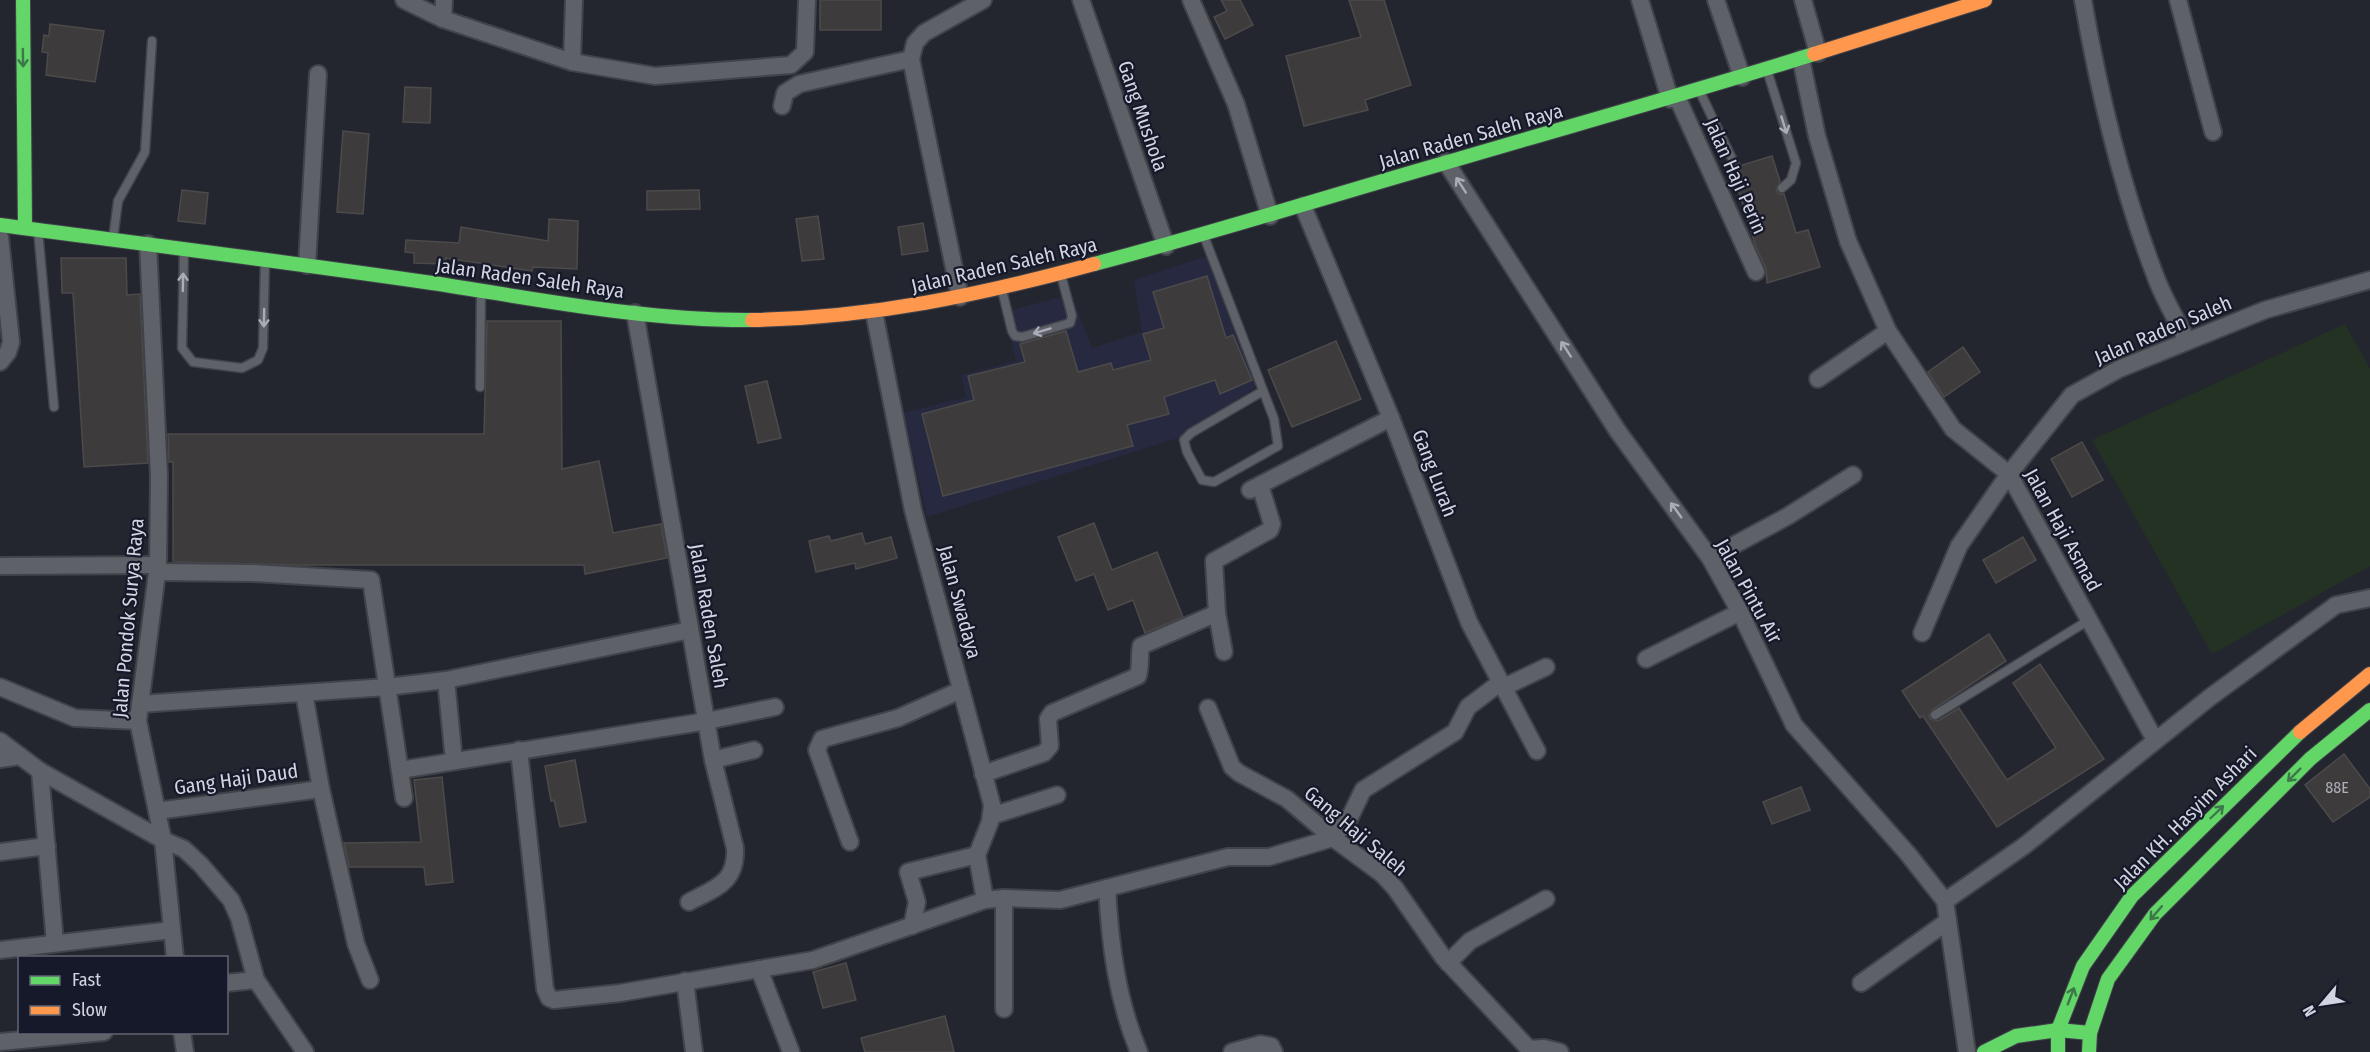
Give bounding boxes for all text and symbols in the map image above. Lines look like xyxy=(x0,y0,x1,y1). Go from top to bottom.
one-way arrow xyxy=(17,48,29,68)
street label: Gang Mushola xyxy=(1113,58,1173,174)
street label: Jalan Raden Saleh Raya xyxy=(1376,98,1566,174)
street label: Jalan Haji Perin xyxy=(1700,114,1772,238)
one-way arrow xyxy=(1779,115,1790,134)
one-way arrow xyxy=(1454,177,1466,194)
street label: Jalan Raden Saleh Raya xyxy=(909,232,1099,298)
street label: Jalan Raden Saleh Raya xyxy=(434,253,626,303)
one-way arrow xyxy=(177,272,189,292)
street label: Jalan Raden Saleh xyxy=(2091,290,2235,370)
one-way arrow xyxy=(258,307,270,327)
one-way arrow xyxy=(1033,326,1052,337)
one-way arrow xyxy=(1559,341,1572,358)
street label: Gang Lurah xyxy=(1407,426,1463,520)
street label: Jalan Haji Asmad xyxy=(2019,464,2107,596)
one-way arrow xyxy=(1670,503,1682,519)
street label: Jalan Pondok Surya Raya xyxy=(107,517,149,719)
street label: Jalan Pintu Air xyxy=(1710,535,1788,647)
street label: Jalan Raden Saleh xyxy=(684,542,734,690)
street label: Jalan Swadaya xyxy=(933,543,987,661)
street label: Jalan KH. Hasyim Ashari xyxy=(2108,741,2262,895)
street label: Gang Haji Daud xyxy=(173,758,299,800)
one-way arrow xyxy=(2286,768,2301,783)
house number: 88E xyxy=(2325,778,2349,797)
street label: Gang Haji Saleh xyxy=(1299,781,1413,881)
one-way arrow xyxy=(2209,805,2224,820)
one-way arrow xyxy=(2149,905,2163,920)
legend xyxy=(18,956,228,1034)
text: Fast xyxy=(72,969,101,991)
north arrow xyxy=(2292,974,2352,1034)
one-way arrow xyxy=(2066,987,2077,1006)
text: Slow xyxy=(72,999,107,1021)
text: N xyxy=(2299,1002,2320,1020)

